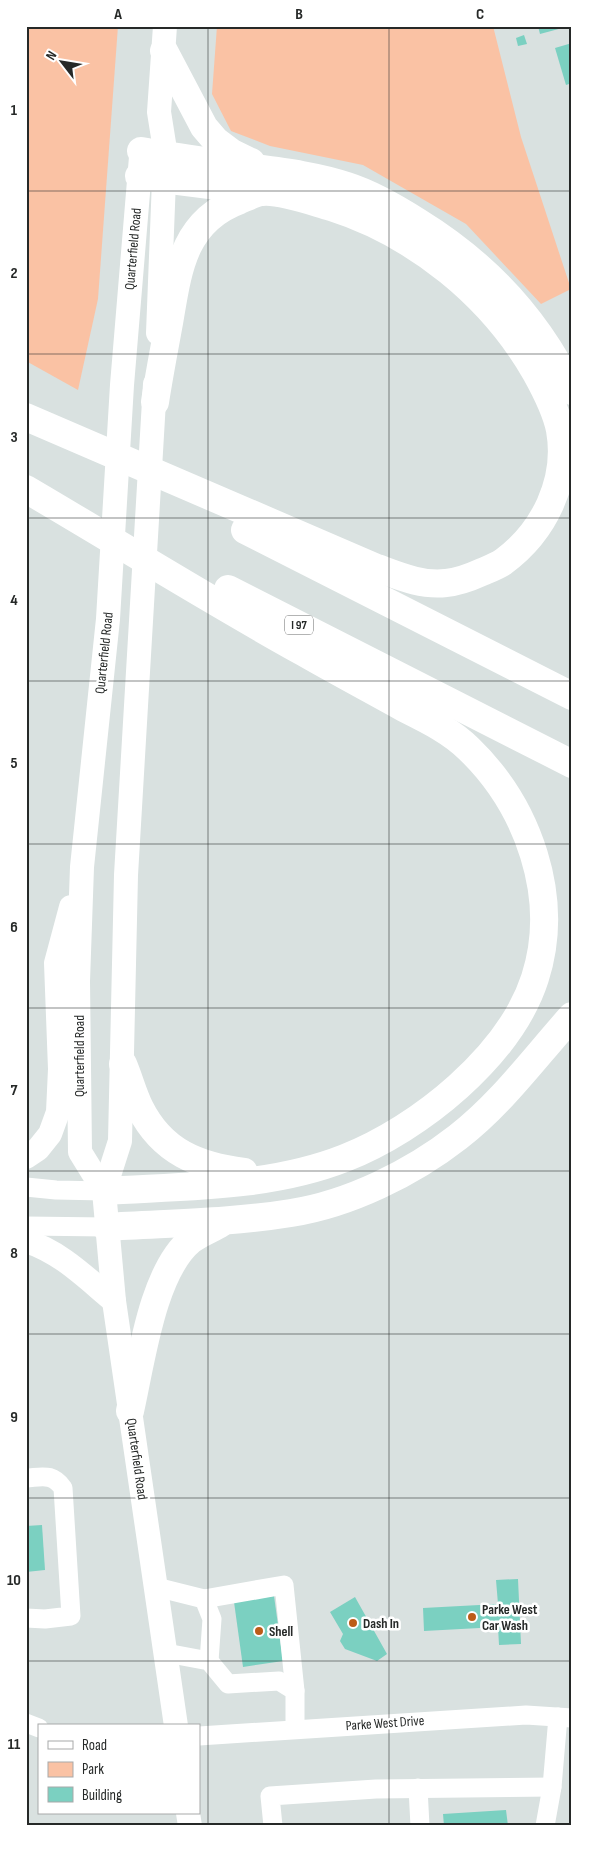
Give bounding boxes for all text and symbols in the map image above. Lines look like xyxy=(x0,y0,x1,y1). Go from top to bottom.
text: A xyxy=(113,5,122,24)
text: B xyxy=(295,5,303,24)
text: C xyxy=(476,5,484,24)
north arrow xyxy=(38,38,88,88)
text: N xyxy=(42,48,60,63)
text: 1 xyxy=(11,101,18,120)
street label: Quarterfield Road xyxy=(121,207,145,291)
text: 2 xyxy=(10,264,18,283)
text: 3 xyxy=(10,428,18,447)
text: 4 xyxy=(10,591,18,610)
street label: Quarterfield Road xyxy=(91,611,117,695)
road number: I 97 xyxy=(285,616,313,634)
text: 5 xyxy=(10,754,18,773)
text: 6 xyxy=(10,918,18,937)
street label: Quarterfield Road xyxy=(71,1015,88,1097)
text: 7 xyxy=(11,1081,18,1100)
text: 8 xyxy=(10,1244,18,1263)
text: 9 xyxy=(10,1408,18,1427)
street label: Quarterfield Road xyxy=(123,1417,151,1501)
text: 10 xyxy=(7,1571,21,1590)
place label: Parke West Car Wash xyxy=(482,1601,538,1634)
marker: Parke West Car Wash xyxy=(466,1611,478,1623)
place label: Dash In xyxy=(363,1615,399,1632)
marker: Dash In xyxy=(347,1617,359,1629)
place label: Shell xyxy=(269,1623,293,1640)
marker: Shell xyxy=(253,1625,265,1637)
street label: Parke West Drive xyxy=(345,1712,425,1734)
legend xyxy=(38,1724,200,1814)
text: 11 xyxy=(8,1735,21,1754)
text: Road xyxy=(82,1736,107,1755)
text: Park xyxy=(82,1760,104,1779)
text: Building xyxy=(82,1786,122,1805)

